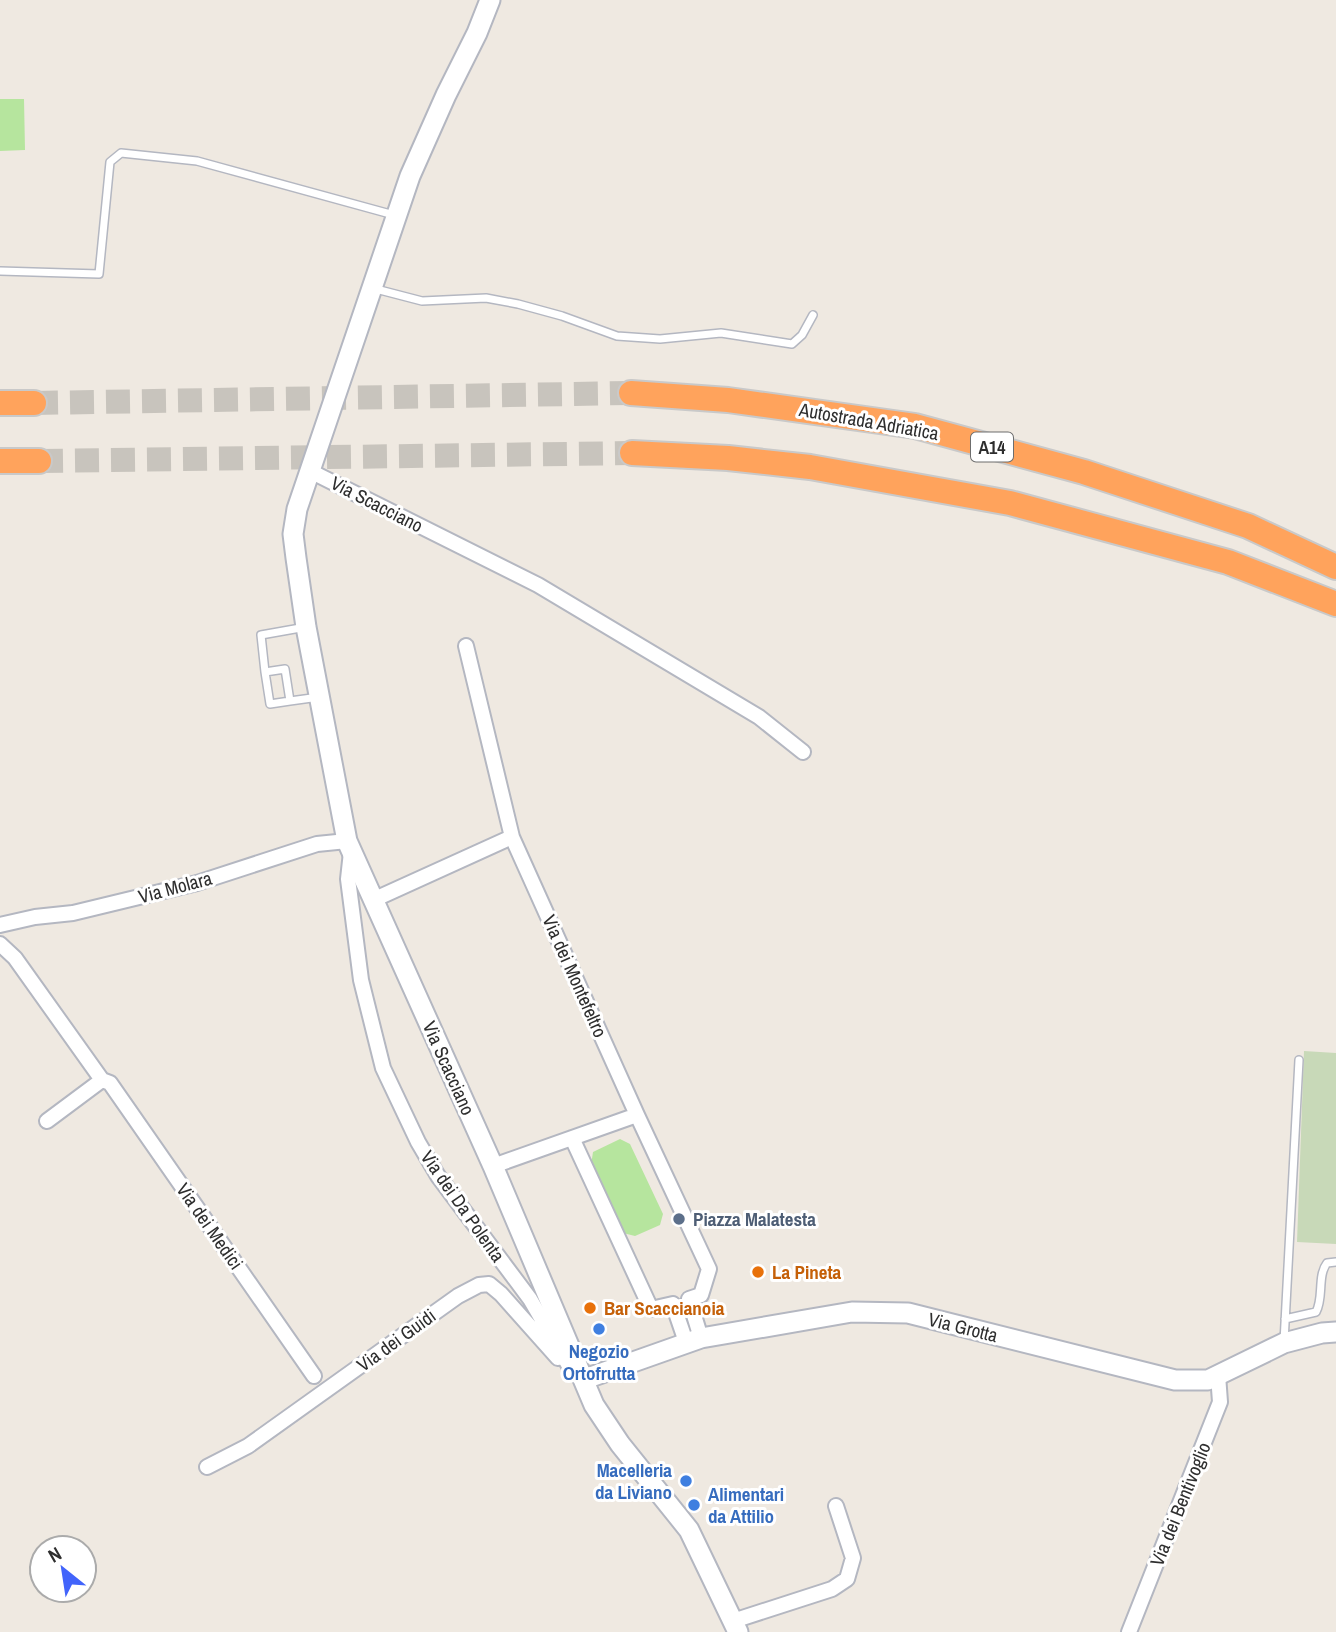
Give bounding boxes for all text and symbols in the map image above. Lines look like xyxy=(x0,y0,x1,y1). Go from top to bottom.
street label: Autostrada Adriatica xyxy=(796,396,941,446)
road number: A14 xyxy=(971,432,1013,462)
street label: Via Scacciano xyxy=(326,470,428,538)
street label: Via Molara xyxy=(135,865,215,909)
street label: Via dei Montefeltro xyxy=(536,911,614,1041)
street label: Via Scacciano xyxy=(417,1017,481,1119)
street label: Via dei Da Polenta xyxy=(415,1145,511,1267)
street label: Via dei Medici xyxy=(171,1177,249,1275)
place label: Piazza Malatesta xyxy=(693,1206,816,1232)
marker: Piazza Malatesta xyxy=(671,1211,687,1227)
place label: La Pineta xyxy=(772,1259,842,1285)
marker: La Pineta xyxy=(750,1264,766,1280)
place label: Bar Scaccianoia xyxy=(604,1295,725,1321)
marker: Bar Scaccianoia xyxy=(582,1300,598,1316)
street label: Via dei Guidi xyxy=(351,1303,441,1377)
street label: Via Grotta xyxy=(926,1306,1001,1348)
marker: Negozio Ortofrutta xyxy=(591,1321,607,1337)
place label: Negozio Ortofrutta xyxy=(563,1338,636,1386)
street label: Via dei Bentivoglio xyxy=(1143,1438,1217,1570)
place label: Macelleria da Liviano xyxy=(595,1457,672,1505)
marker: Macelleria da Liviano xyxy=(678,1473,694,1489)
place label: Alimentari da Attilio xyxy=(708,1481,784,1529)
marker: Alimentari da Attilio xyxy=(686,1497,702,1513)
north arrow xyxy=(28,1534,98,1604)
text: N xyxy=(43,1540,66,1568)

